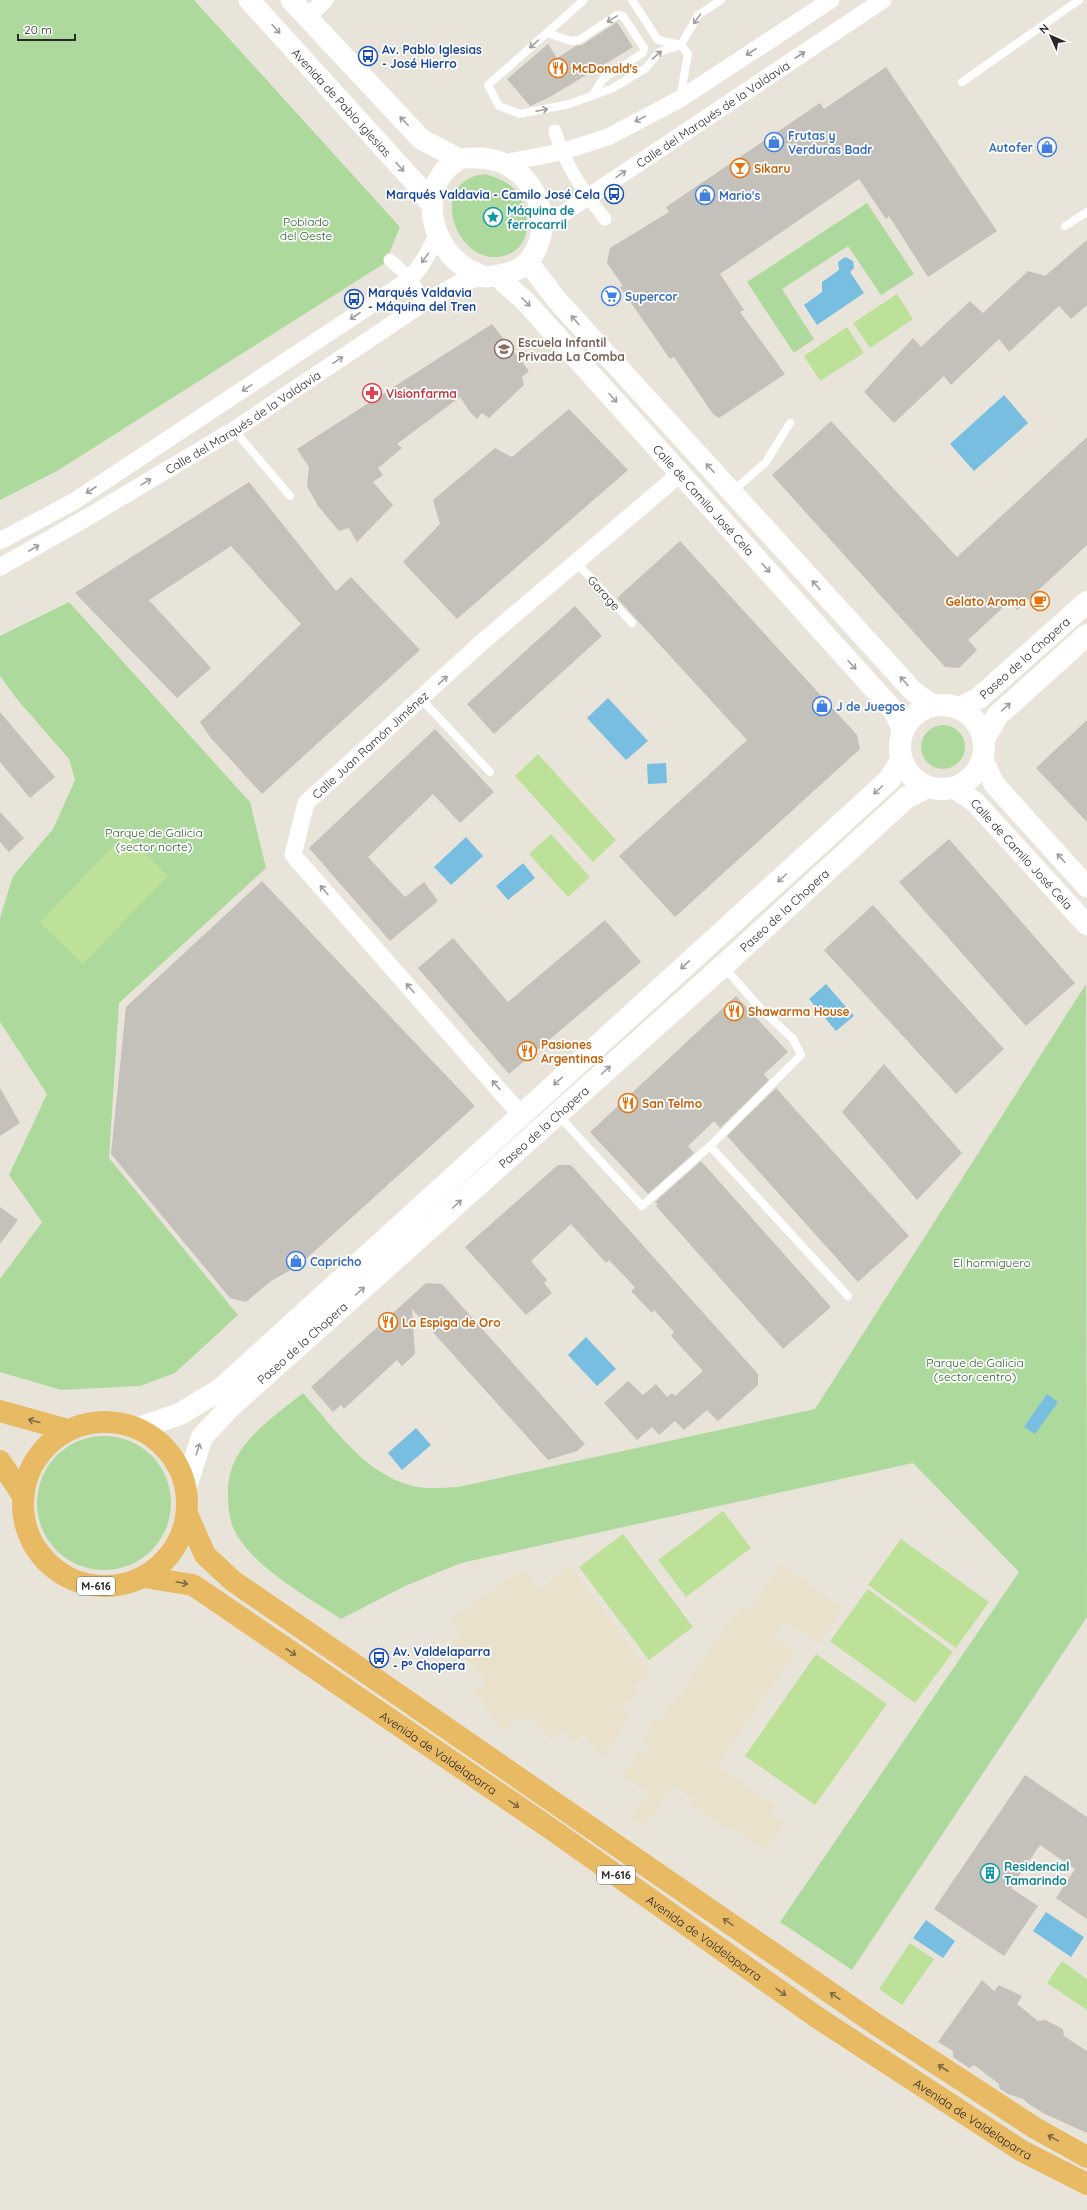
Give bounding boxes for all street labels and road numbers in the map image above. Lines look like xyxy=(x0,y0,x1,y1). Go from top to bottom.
street label: Avenida de Pablo Iglesias xyxy=(289,45,395,160)
street label: Calle del Marqués de la Valdavia xyxy=(633,57,792,170)
street label: Calle del Marqués de la Valdavia xyxy=(162,367,323,477)
street label: Calle de Camilo José Cela xyxy=(650,441,758,558)
street label: Garage xyxy=(585,573,624,614)
street label: Paseo de la Chopera xyxy=(976,614,1073,702)
street label: Calle Juan Ramón Jiménez xyxy=(309,688,431,801)
street label: Calle de Camilo José Cela xyxy=(968,795,1076,912)
street label: Paseo de la Chopera xyxy=(736,865,832,955)
street label: Paseo de la Chopera xyxy=(495,1083,591,1171)
street label: Paseo de la Chopera xyxy=(254,1299,350,1387)
road number: M-616 xyxy=(77,1577,115,1595)
street label: Avenida de Valdelaparra xyxy=(377,1707,500,1798)
road number: M-616 xyxy=(597,1866,635,1884)
street label: Avenida de Valdelaparra xyxy=(644,1892,765,1984)
street label: Avenida de Valdelaparra xyxy=(911,2075,1035,2162)

